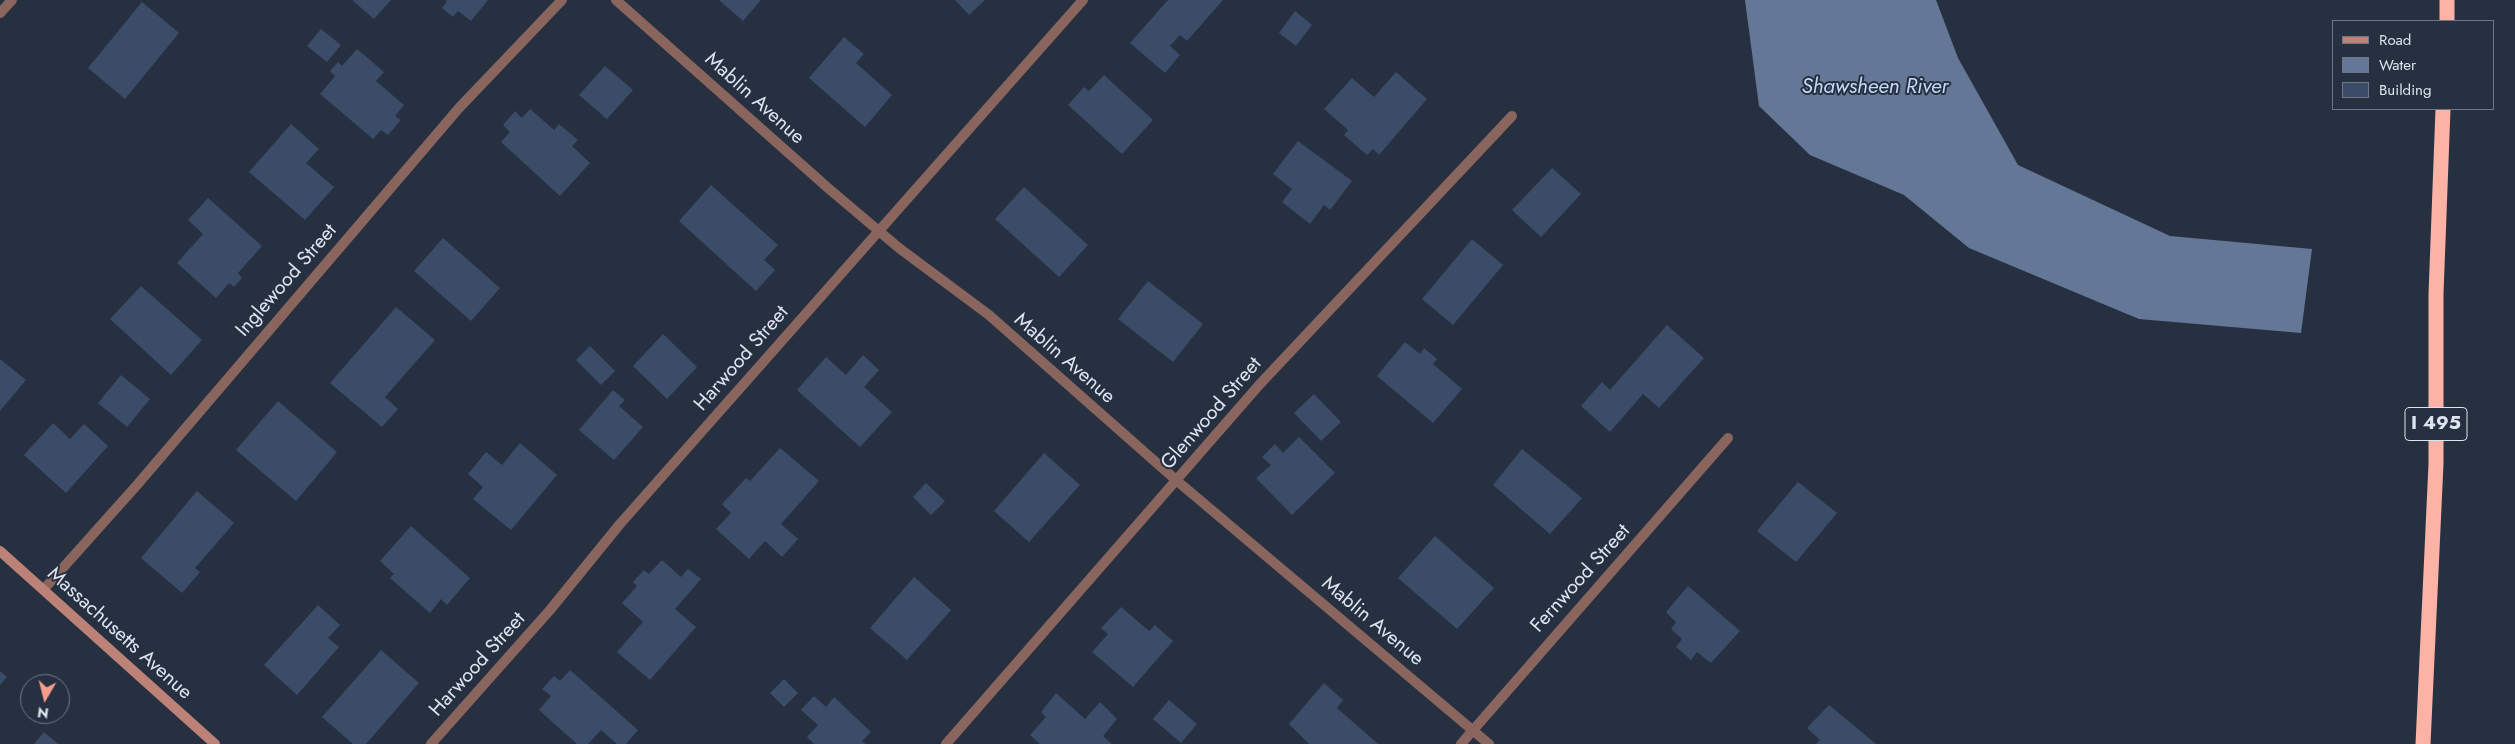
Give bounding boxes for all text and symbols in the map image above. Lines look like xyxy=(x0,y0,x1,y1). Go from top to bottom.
legend xyxy=(2332,20,2495,110)
text: Road xyxy=(2379,29,2411,51)
street label: Mablin Avenue xyxy=(699,48,809,150)
text: Water xyxy=(2379,54,2416,76)
water label: Shawsheen River xyxy=(1802,75,1948,101)
text: Building xyxy=(2379,79,2431,101)
street label: Inglewood Street xyxy=(231,220,343,342)
street label: Harwood Street xyxy=(690,301,794,417)
street label: Mablin Avenue xyxy=(1009,309,1119,409)
street label: Glenwood Street xyxy=(1157,353,1267,475)
road number: I 495 xyxy=(2405,408,2467,440)
street label: Fernwood Street xyxy=(1526,520,1636,638)
street label: Massachusetts Avenue xyxy=(42,563,196,705)
street label: Mablin Avenue xyxy=(1316,572,1428,672)
street label: Harwood Street xyxy=(425,608,531,722)
north arrow xyxy=(20,674,70,724)
text: N xyxy=(36,702,50,724)

